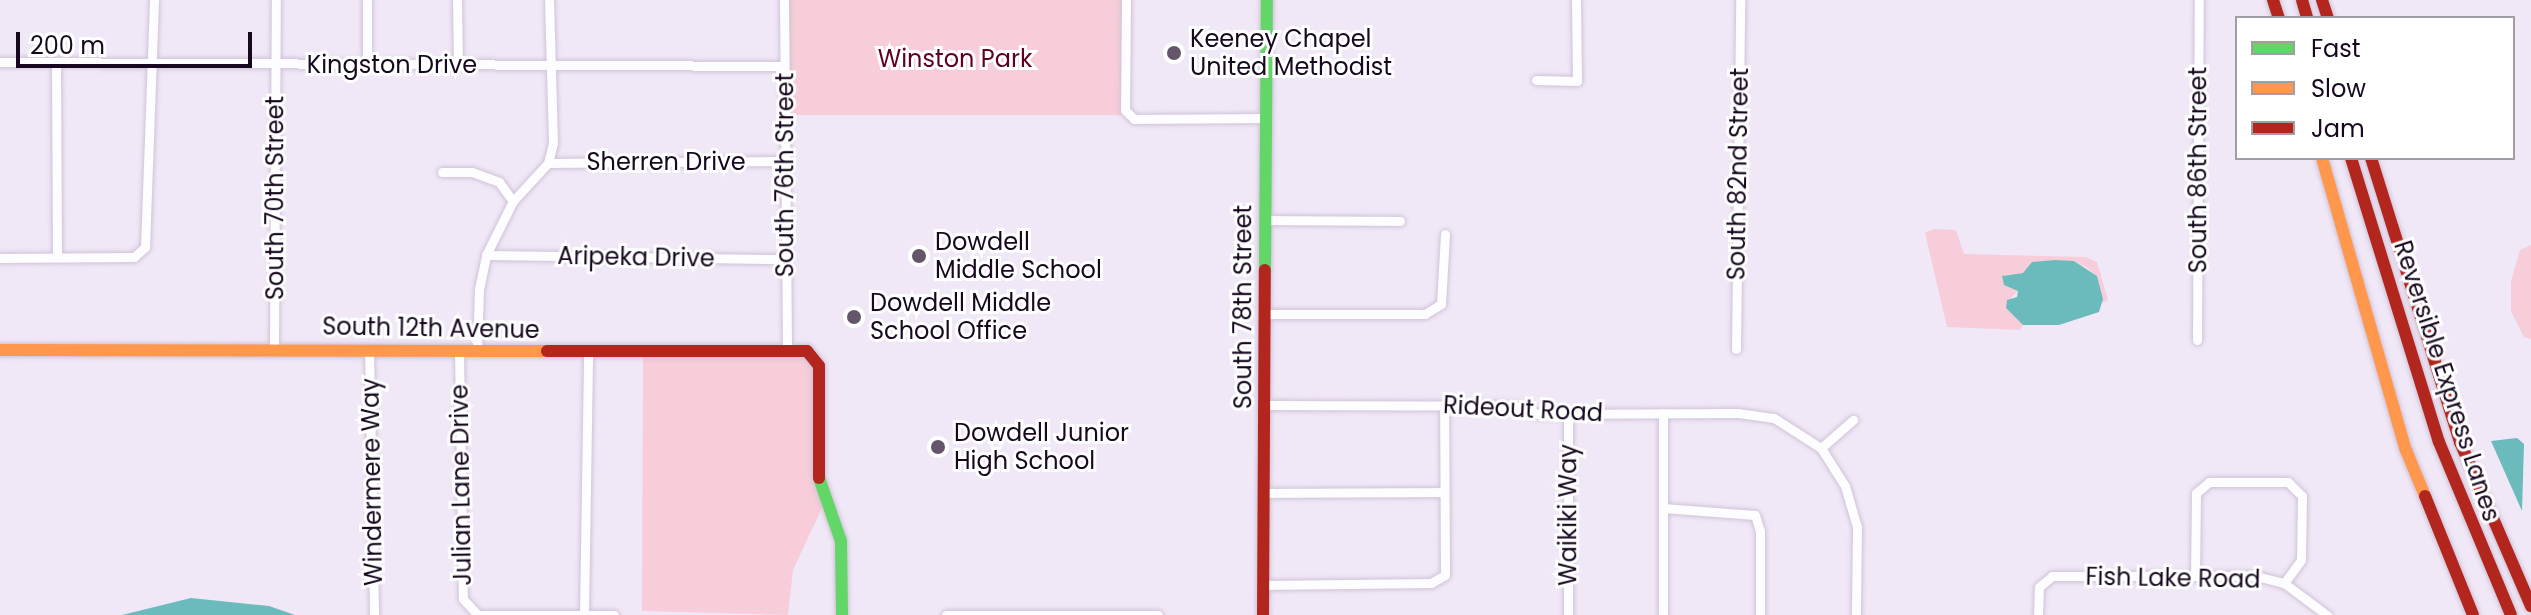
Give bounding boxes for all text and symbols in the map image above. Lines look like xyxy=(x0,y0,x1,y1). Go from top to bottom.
scale bar xyxy=(20,16,256,66)
legend xyxy=(2235,16,2515,160)
place label: Keeney Chapel United Methodist xyxy=(1190,25,1392,81)
text: 200 m xyxy=(30,29,105,62)
text: Fast xyxy=(2311,32,2361,65)
marker: Keeney Chapel United Methodist xyxy=(1165,44,1183,62)
park label: Winston Park xyxy=(878,45,1032,73)
street label: Kingston Drive xyxy=(307,51,477,79)
street label: South 86th Street xyxy=(2184,67,2212,273)
street label: South 82nd Street xyxy=(1722,68,1754,280)
text: Slow xyxy=(2311,72,2366,105)
street label: South 76th Street xyxy=(771,73,799,277)
street label: South 70th Street xyxy=(261,96,289,300)
text: Jam xyxy=(2311,112,2365,145)
street label: Sherren Drive xyxy=(586,148,746,176)
street label: South 78th Street xyxy=(1229,205,1257,409)
place label: Dowdell Middle School xyxy=(935,228,1102,284)
street label: Reversible Express Lanes xyxy=(2388,237,2506,525)
street label: Aripeka Drive xyxy=(557,241,715,273)
marker: Dowdell Middle School xyxy=(910,247,928,265)
place label: Dowdell Middle School Office xyxy=(870,289,1051,345)
marker: Dowdell Middle School Office xyxy=(845,308,863,326)
street label: South 12th Avenue xyxy=(322,312,540,344)
street label: Windermere Way xyxy=(356,378,388,586)
street label: Julian Lane Drive xyxy=(445,384,477,586)
street label: Rideout Road xyxy=(1442,390,1604,428)
place label: Dowdell Junior High School xyxy=(954,419,1129,475)
marker: Dowdell Junior High School xyxy=(929,438,947,456)
street label: Waikiki Way xyxy=(1554,444,1582,586)
street label: Fish Lake Road xyxy=(2085,562,2261,594)

